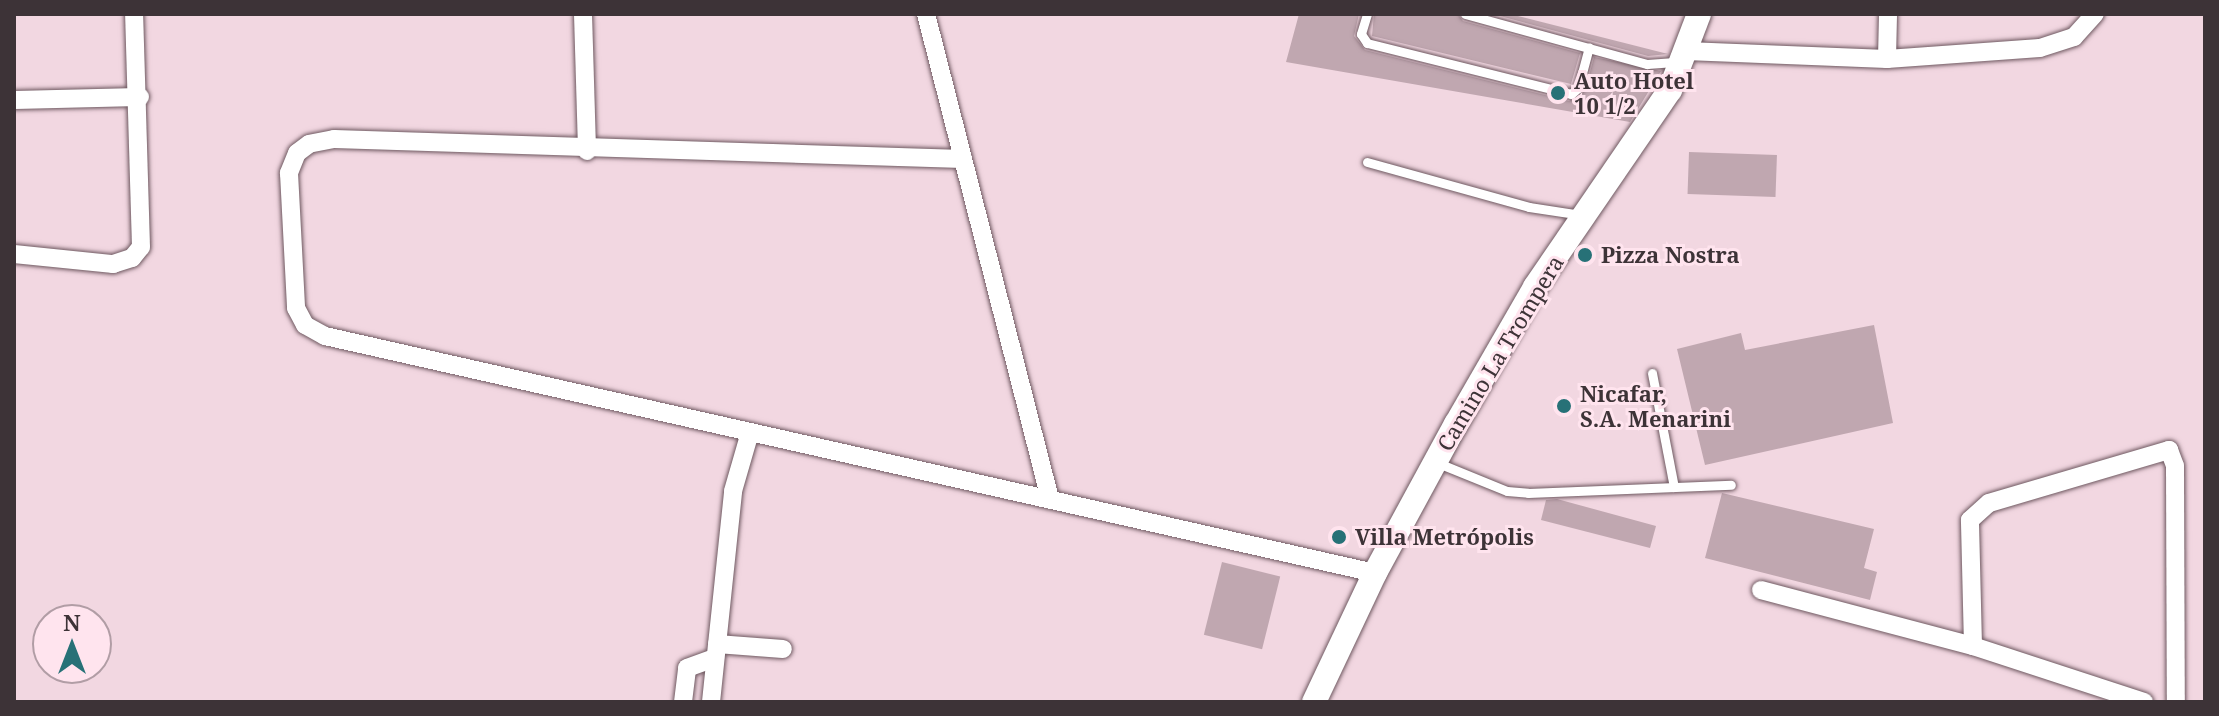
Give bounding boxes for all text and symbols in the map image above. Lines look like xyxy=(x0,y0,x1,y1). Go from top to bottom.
place label: Auto Hotel 10 1/2 xyxy=(1574,67,1694,118)
marker: Auto Hotel 10 1/2 xyxy=(1549,84,1567,102)
place label: Pizza Nostra xyxy=(1601,242,1740,268)
marker: Pizza Nostra xyxy=(1576,246,1594,264)
street label: Camino La Trompera xyxy=(1431,251,1569,455)
place label: Nicafar, S.A. Menarini xyxy=(1580,380,1731,432)
marker: Nicafar, S.A. Menarini xyxy=(1555,397,1573,415)
place label: Villa Metrópolis xyxy=(1355,524,1534,550)
marker: Villa Metrópolis xyxy=(1330,528,1348,546)
north arrow xyxy=(32,604,112,684)
text: N xyxy=(63,607,81,637)

